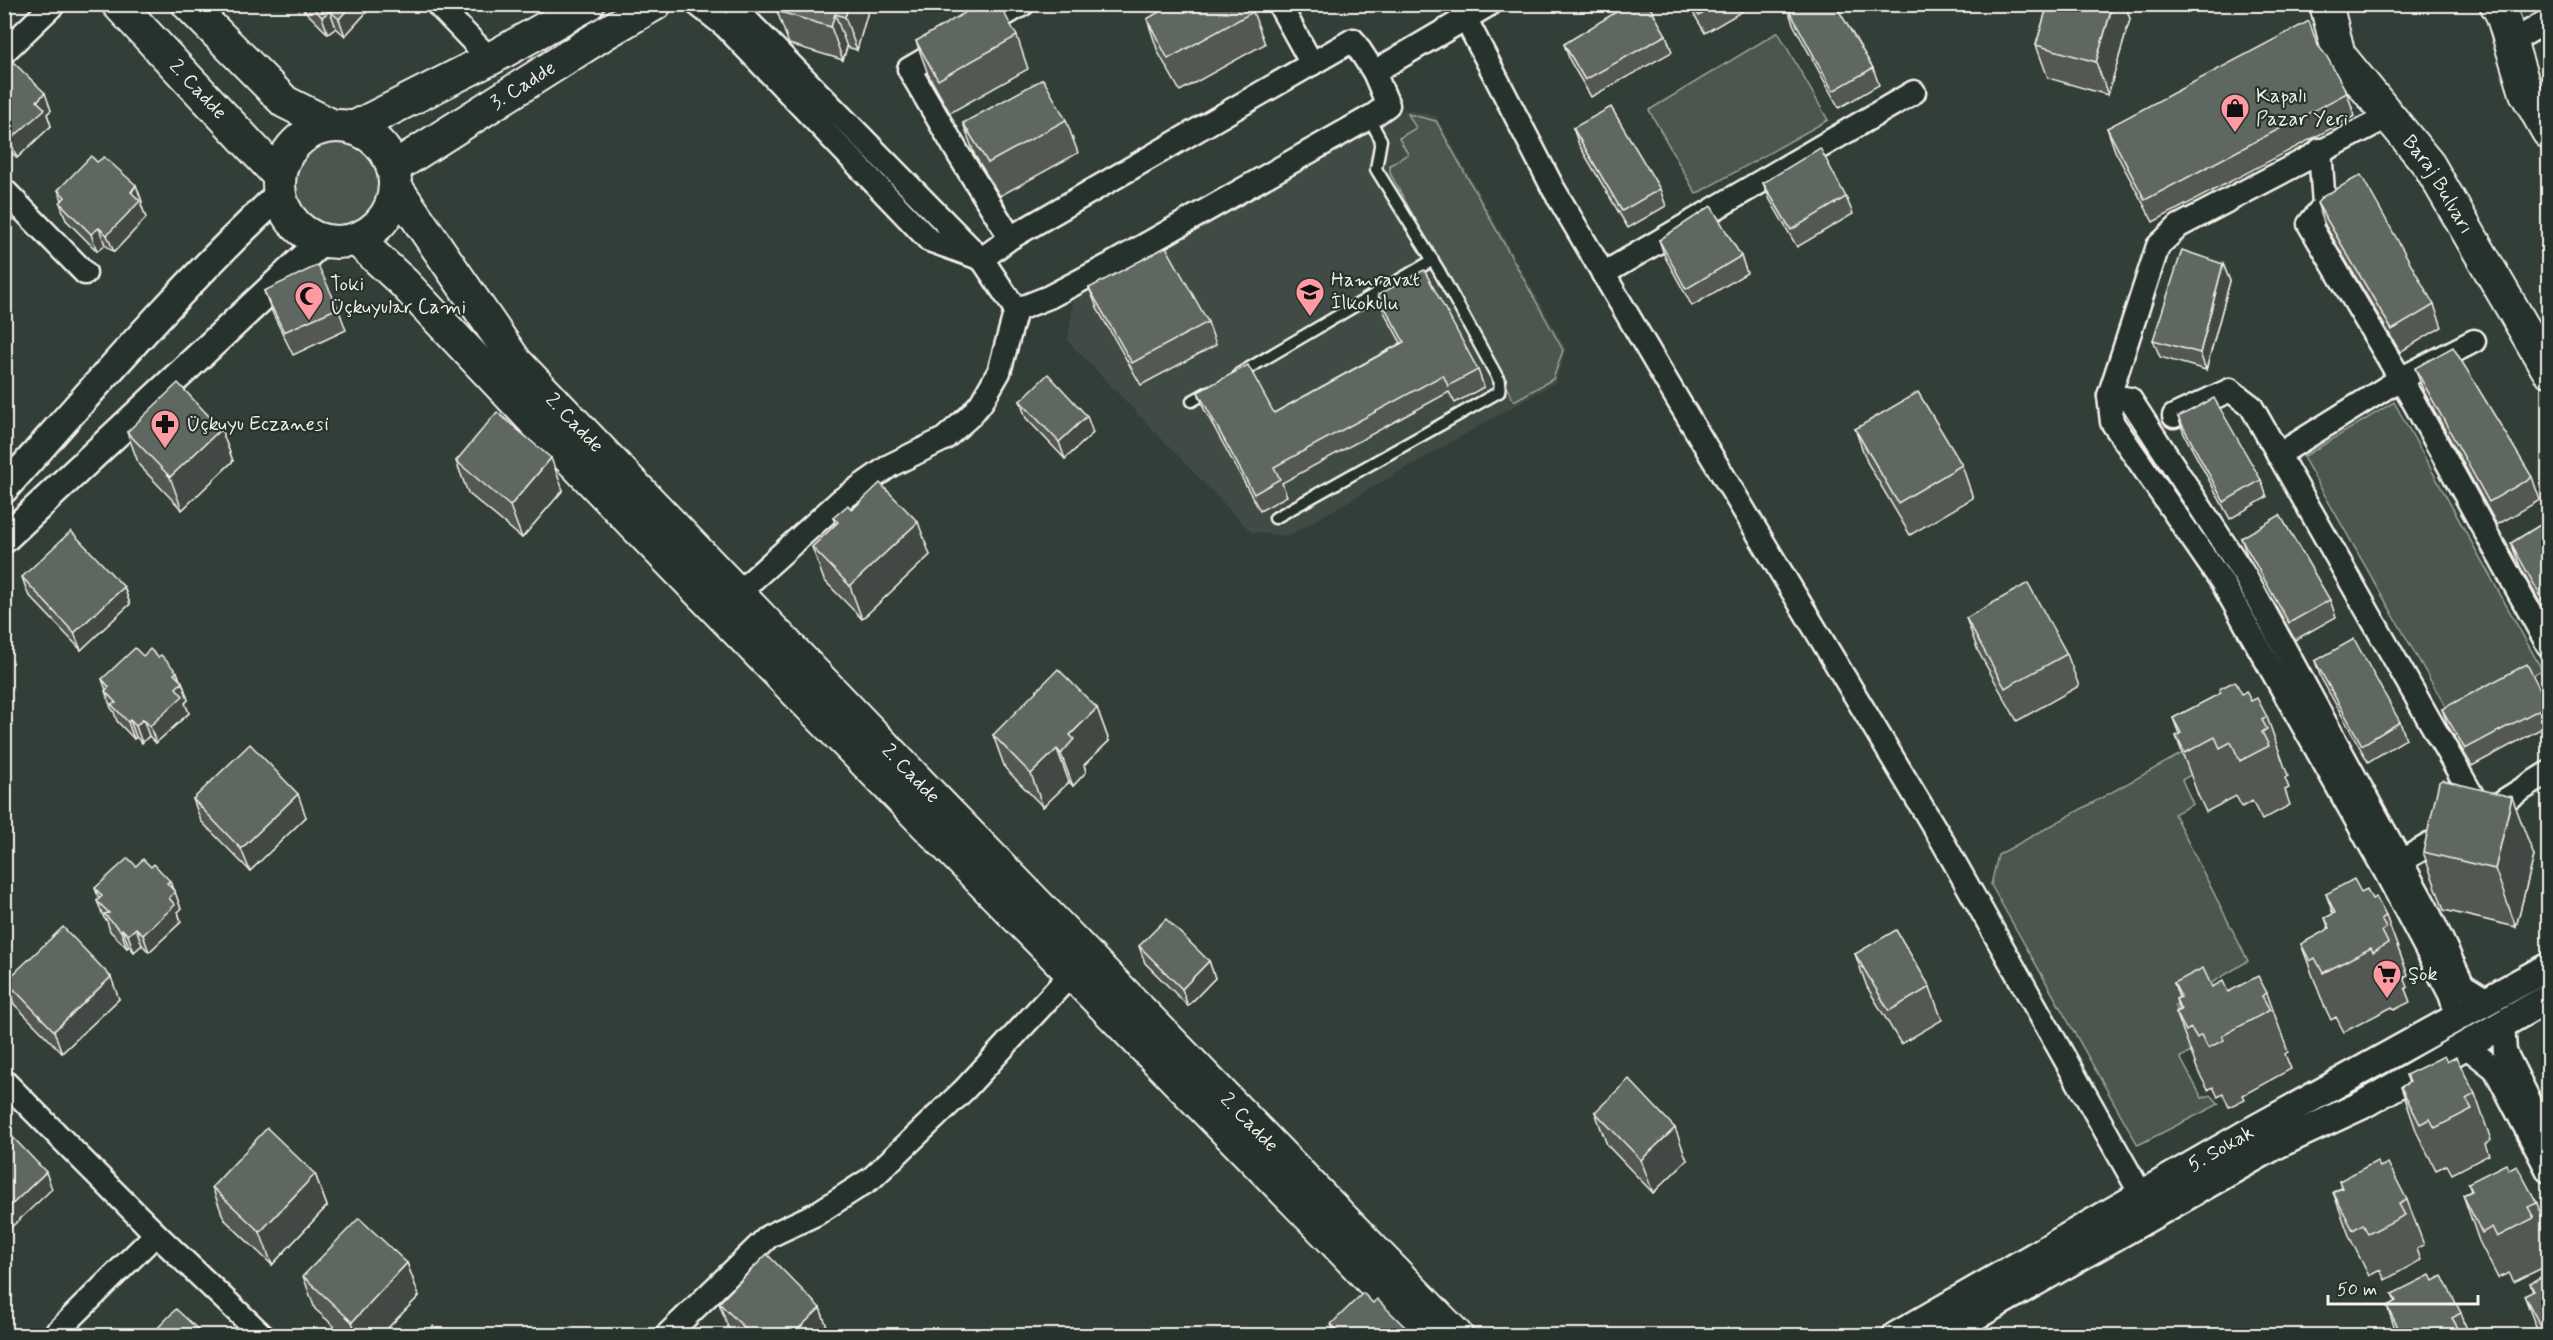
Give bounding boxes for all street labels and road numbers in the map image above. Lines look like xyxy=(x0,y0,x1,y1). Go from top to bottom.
street label: 2. Cadde xyxy=(163,53,233,125)
street label: 3. Cadde xyxy=(485,54,561,116)
street label: Baraj Bulvarı xyxy=(2396,129,2480,239)
street label: 2. Cadde xyxy=(539,387,610,459)
street label: 2. Cadde xyxy=(876,738,946,809)
street label: 2. Cadde xyxy=(1214,1087,1285,1158)
street label: 5. Sokak xyxy=(2183,1119,2259,1178)

